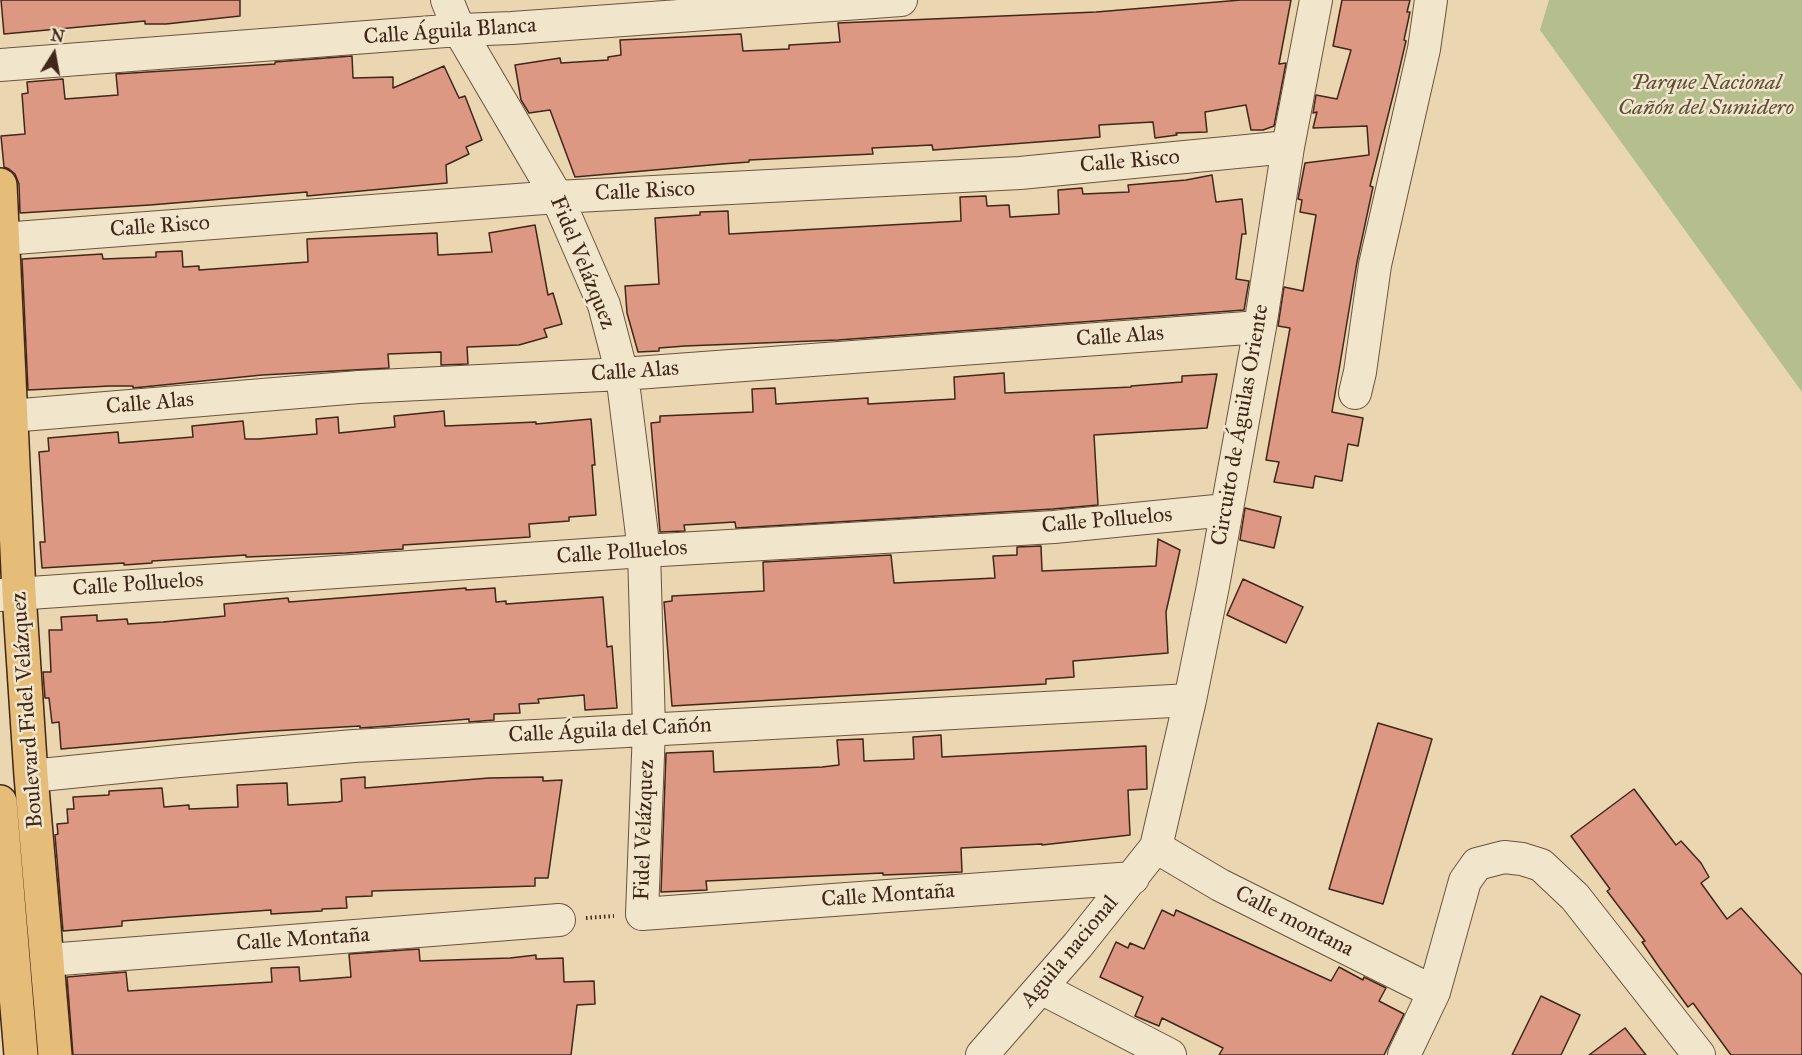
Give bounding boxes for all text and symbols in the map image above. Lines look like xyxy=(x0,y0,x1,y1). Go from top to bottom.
street label: Calle Águila Blanca xyxy=(363,13,537,51)
north arrow xyxy=(24,24,84,84)
text: N xyxy=(49,25,66,46)
park label: Parque Nacional Cañón del Sumidero xyxy=(1618,71,1794,122)
street label: Calle Risco xyxy=(1079,144,1181,180)
street label: Calle Risco xyxy=(594,176,696,208)
street label: Fidel Velázquez xyxy=(543,193,621,333)
street label: Calle Risco xyxy=(109,210,211,244)
street label: Circuito de Águilas Oriente xyxy=(1207,302,1275,548)
street label: Calle Alas xyxy=(1075,321,1165,353)
street label: Calle Alas xyxy=(590,356,680,388)
street label: Calle Alas xyxy=(105,387,195,421)
street label: Calle Polluelos xyxy=(1041,502,1173,540)
street label: Calle Polluelos xyxy=(556,535,688,571)
street label: Calle Polluelos xyxy=(72,567,204,603)
street label: Boulevard Fidel Velázquez xyxy=(7,591,49,829)
street label: Calle Águila del Cañón xyxy=(508,712,712,750)
street label: Fidel Velázquez xyxy=(629,759,661,901)
street label: Calle Montaña xyxy=(820,878,956,914)
street label: Calle montana xyxy=(1230,881,1358,963)
street label: Aguila nacional xyxy=(1016,891,1124,1013)
street label: Calle Montaña xyxy=(235,922,371,958)

